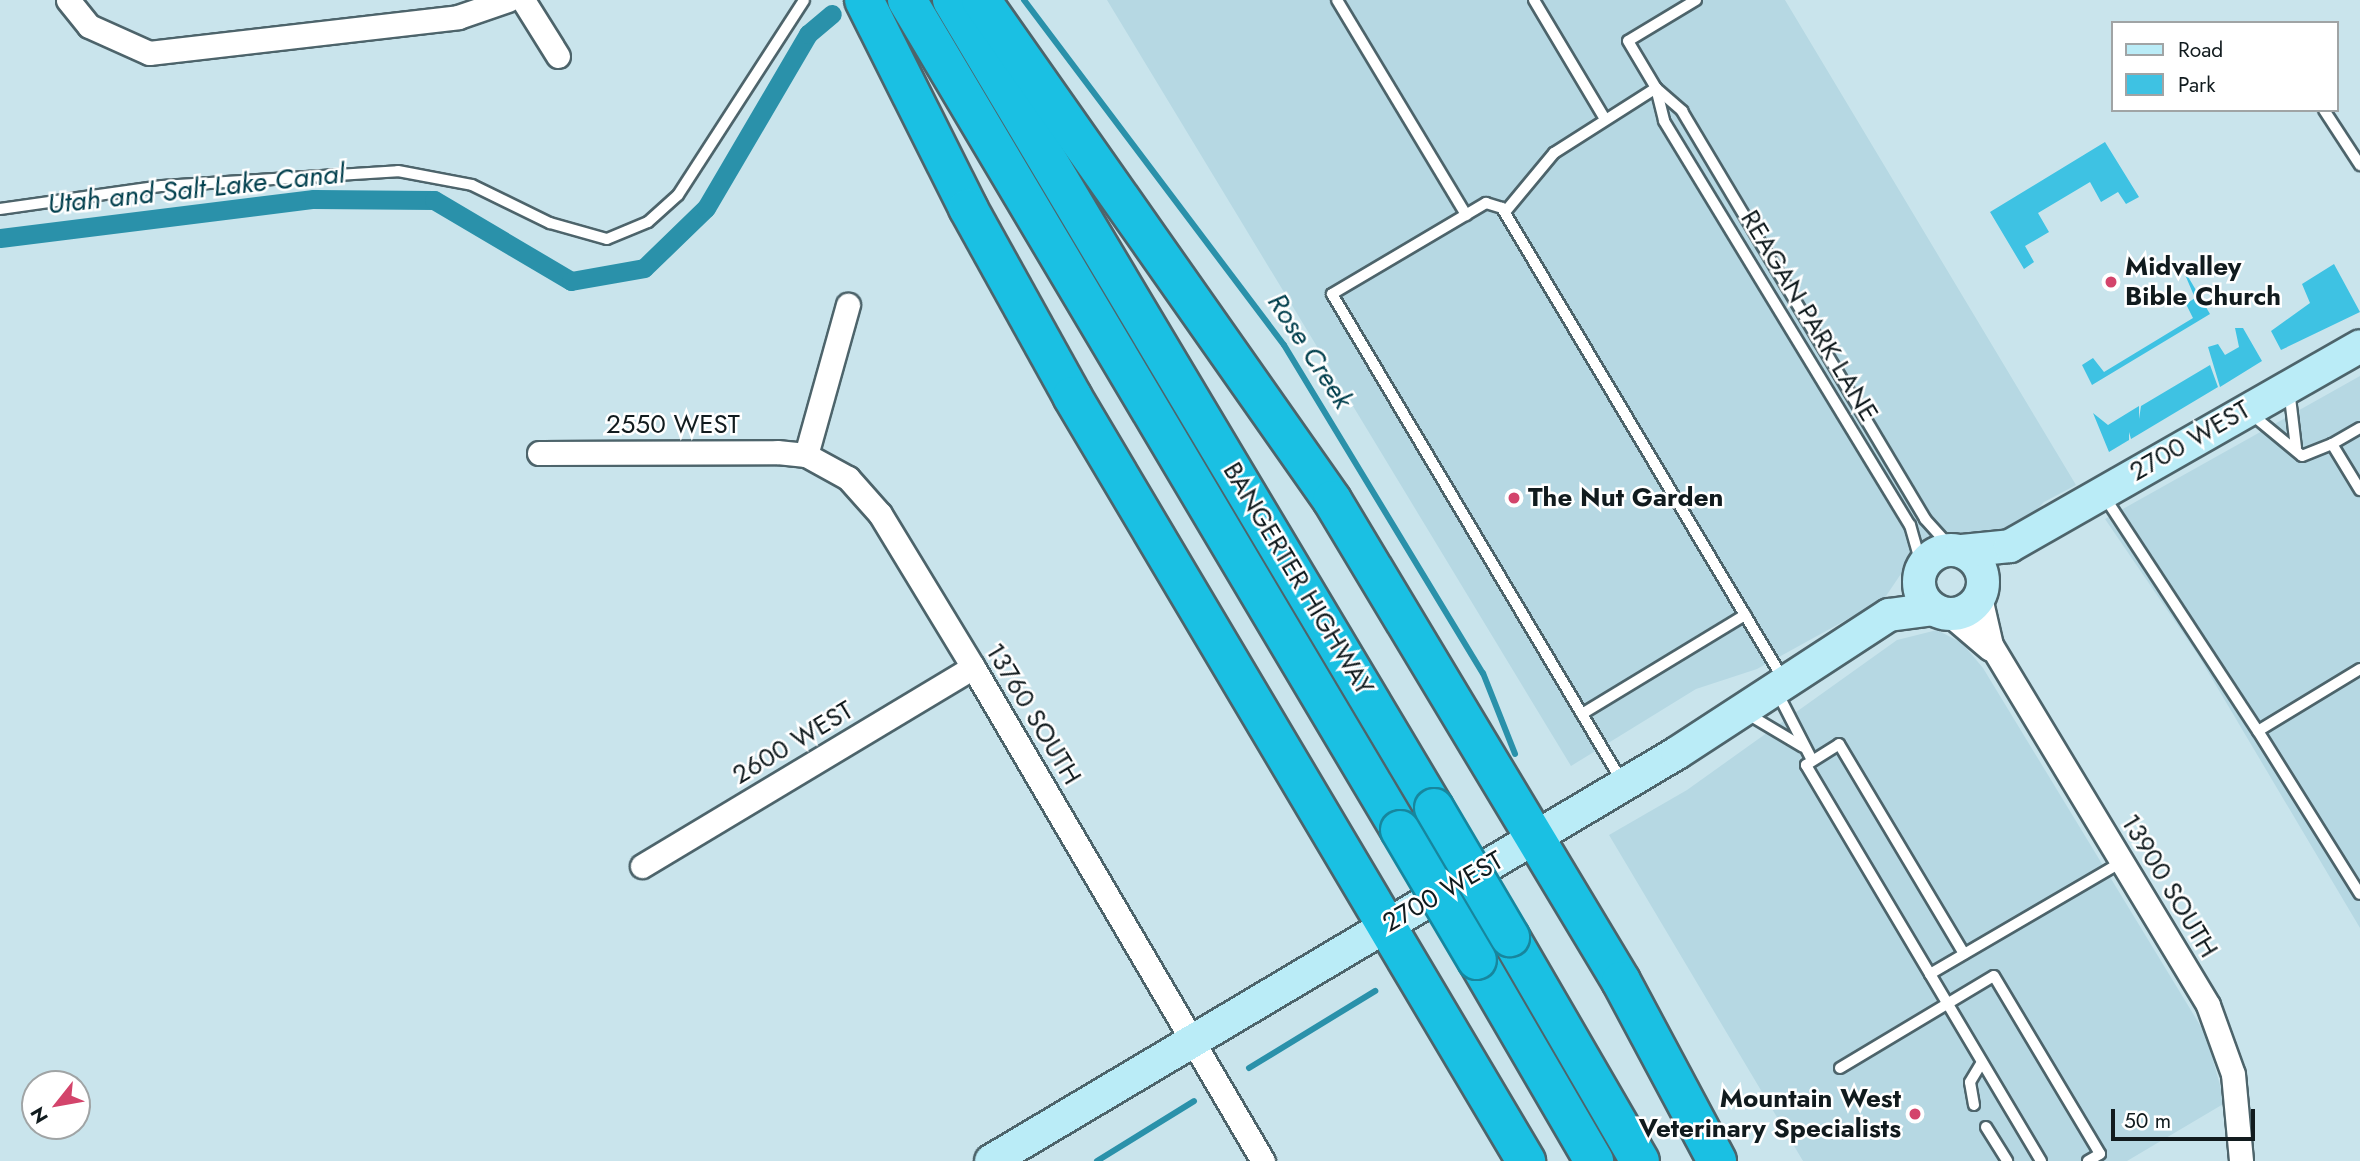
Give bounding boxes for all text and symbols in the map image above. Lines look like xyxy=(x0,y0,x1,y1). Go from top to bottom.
legend xyxy=(2112,21,2339,112)
text: Road xyxy=(2178,35,2223,65)
text: Park xyxy=(2178,70,2215,100)
water label: Utah and Salt Lake Canal xyxy=(46,157,346,221)
street label: REAGAN PARK LANE xyxy=(1734,205,1884,427)
place label: Midvalley Bible Church xyxy=(2125,251,2281,312)
marker: Midvalley Bible Church xyxy=(2103,274,2119,290)
water label: Rose Creek xyxy=(1260,287,1360,415)
street label: 2700 WEST xyxy=(2124,394,2256,488)
street label: 2550 WEST xyxy=(606,409,740,441)
street label: BANGERTER HIGHWAY xyxy=(1216,457,1380,701)
place label: The Nut Garden xyxy=(1528,482,1723,514)
marker: The Nut Garden xyxy=(1506,490,1522,506)
street label: 13760 SOUTH xyxy=(979,638,1087,790)
street label: 2600 WEST xyxy=(727,695,859,791)
street label: 13900 SOUTH xyxy=(2114,809,2224,963)
street label: 2700 WEST xyxy=(1377,845,1509,939)
north arrow xyxy=(21,1070,91,1140)
place label: Mountain West Veterinary Specialists xyxy=(1639,1083,1901,1144)
scale bar xyxy=(2115,1094,2258,1138)
text: N xyxy=(24,1102,55,1128)
marker: Mountain West Veterinary Specialists xyxy=(1907,1106,1923,1122)
text: 50 m xyxy=(2124,1106,2171,1136)

